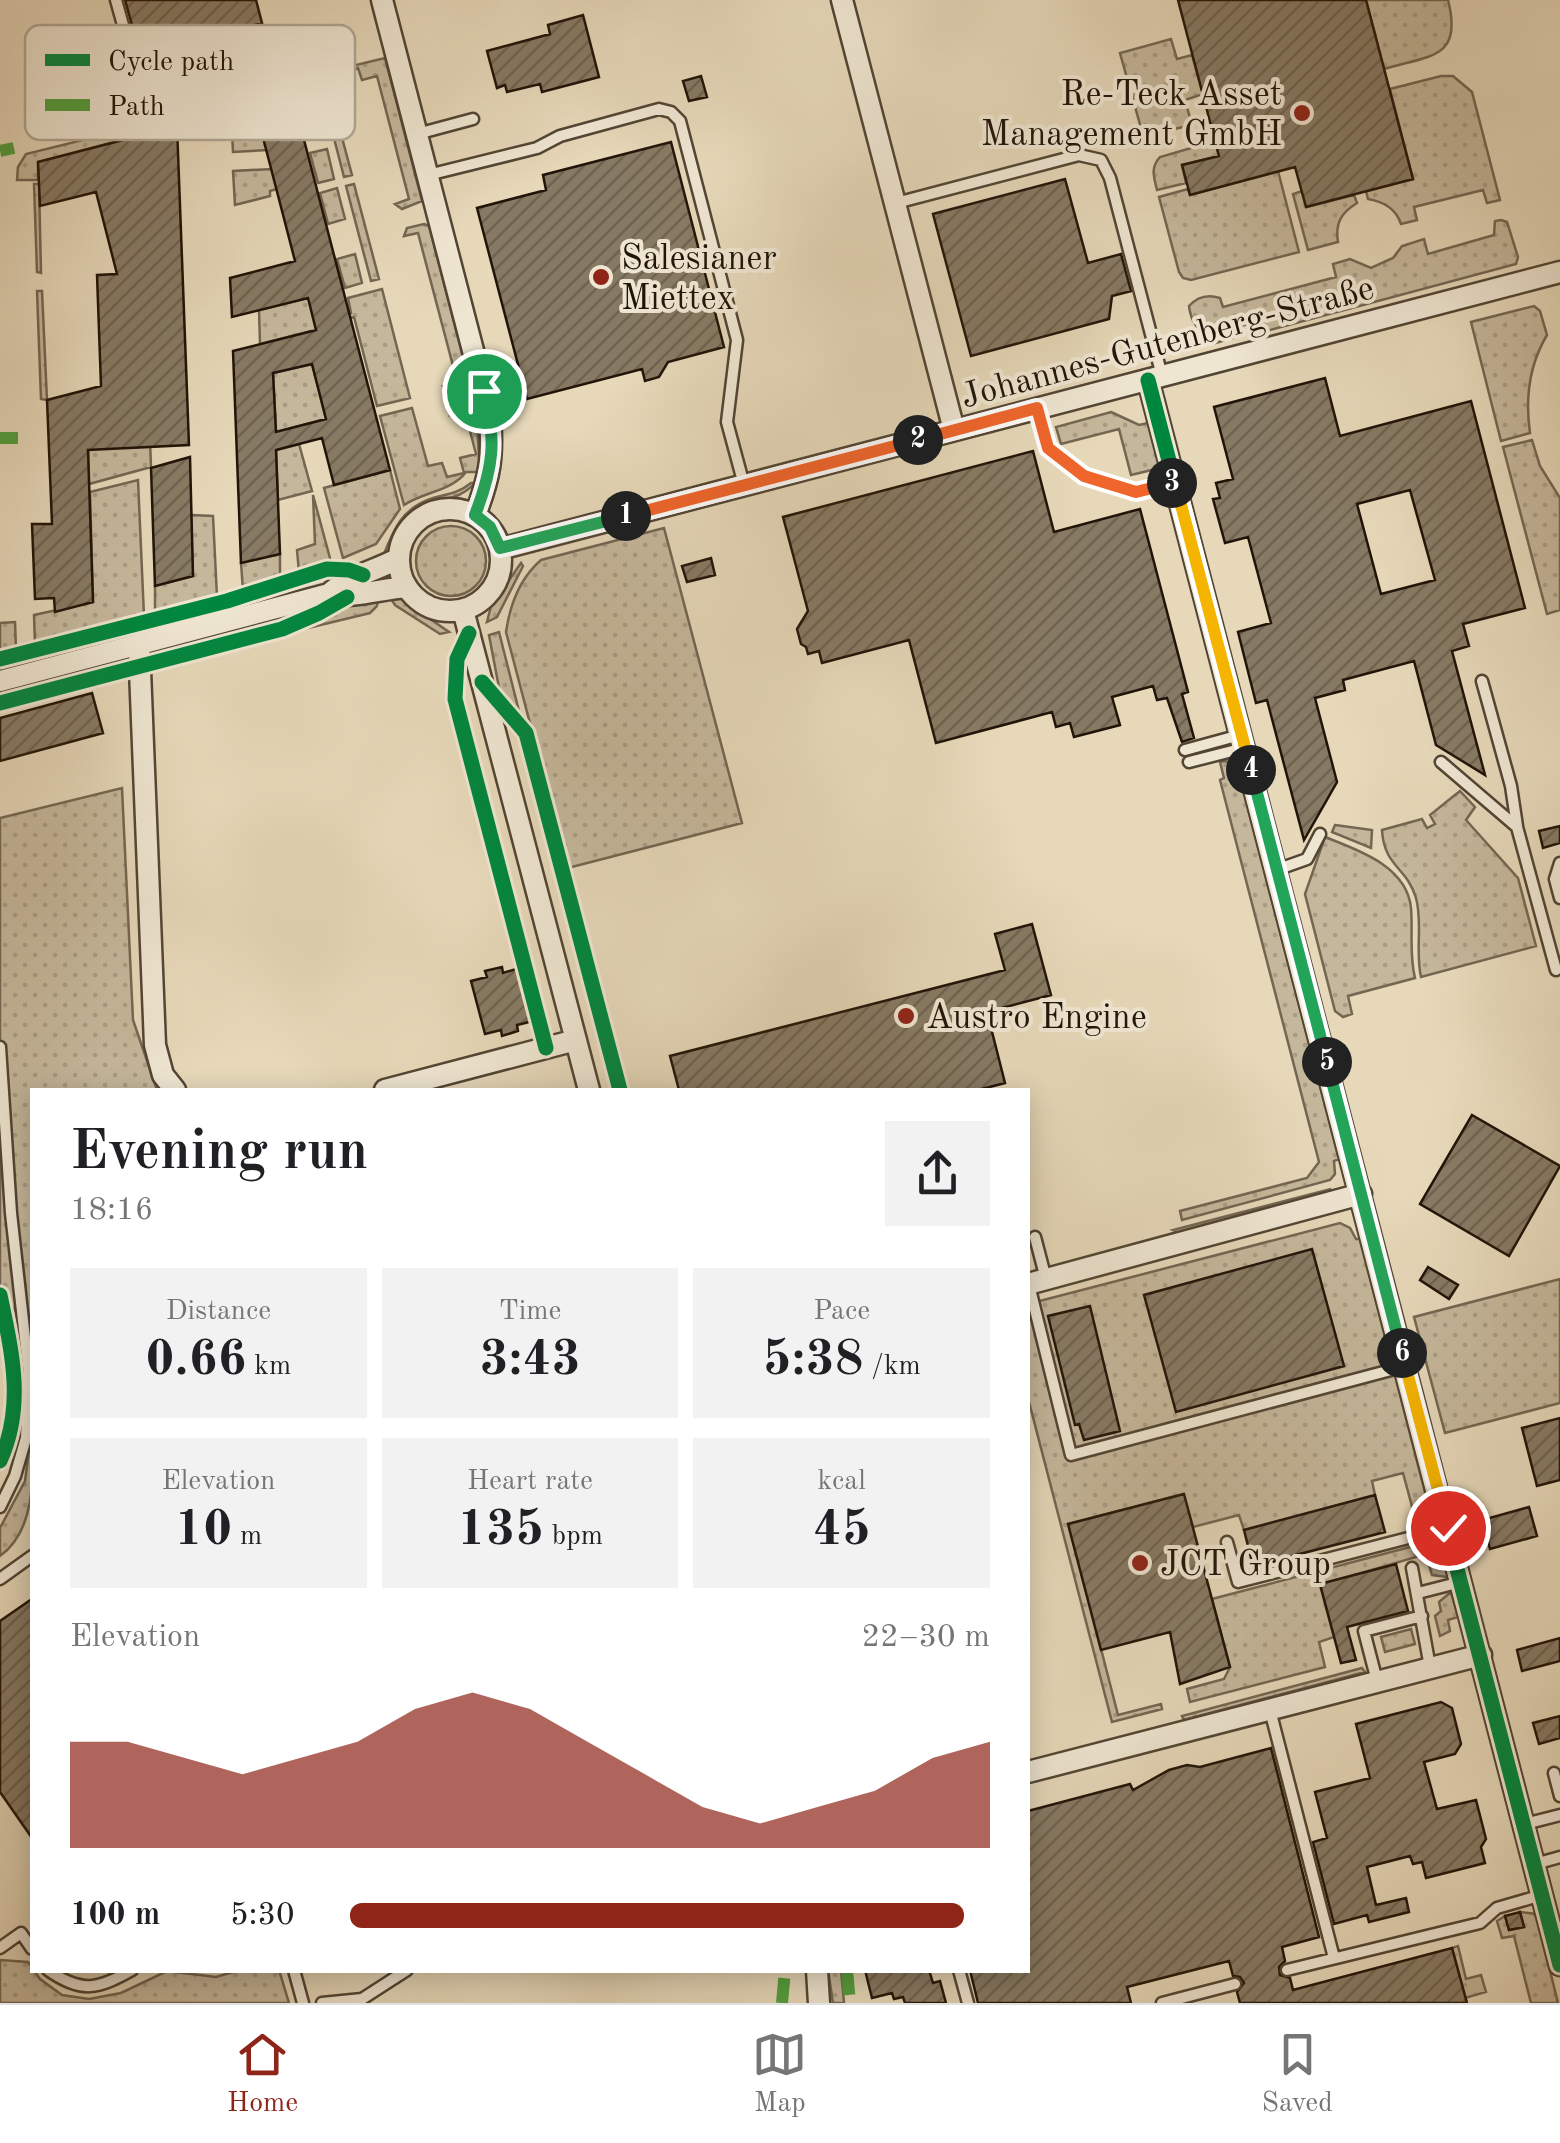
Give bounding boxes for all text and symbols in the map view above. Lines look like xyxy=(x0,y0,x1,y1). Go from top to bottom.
legend xyxy=(25,25,355,140)
text: Cycle path xyxy=(108,49,234,77)
place label: Re-Teck Asset Management GmbH xyxy=(981,78,1282,153)
text: Path xyxy=(108,94,165,122)
marker: Re-Teck Asset Management GmbH xyxy=(1291,102,1313,124)
place label: Salesianer Miettex xyxy=(621,242,777,317)
marker: Salesianer Miettex xyxy=(590,266,612,288)
street label: Johannes-Gutenberg-Straße xyxy=(957,271,1378,415)
pin xyxy=(442,349,527,434)
icon: arrive xyxy=(457,364,512,419)
pin: 2 xyxy=(893,415,943,465)
text: 2 xyxy=(910,426,926,454)
pin: 3 xyxy=(1147,458,1197,508)
text: 3 xyxy=(1164,469,1180,497)
pin: 1 xyxy=(601,491,651,541)
text: 1 xyxy=(618,502,634,530)
pin: 4 xyxy=(1226,745,1276,795)
text: 4 xyxy=(1243,756,1259,784)
place label: Austro Engine xyxy=(926,1001,1147,1036)
marker: Austro Engine xyxy=(895,1005,917,1027)
pin: 5 xyxy=(1302,1037,1352,1087)
text: 5 xyxy=(1319,1048,1335,1076)
button: share xyxy=(885,1121,990,1226)
text: Evening run xyxy=(70,1126,368,1181)
text: 18:16 xyxy=(70,1195,153,1227)
text: Distance xyxy=(166,1298,271,1326)
text: Time xyxy=(499,1298,561,1326)
text: Pace xyxy=(813,1298,870,1326)
pin: 6 xyxy=(1377,1328,1427,1378)
text: 0.66 xyxy=(146,1336,247,1386)
text: 3:43 xyxy=(479,1336,580,1386)
text: 5:38 xyxy=(763,1336,864,1386)
text: 6 xyxy=(1394,1339,1410,1367)
text: km xyxy=(247,1353,291,1381)
text: /km xyxy=(864,1353,921,1381)
text: Elevation xyxy=(161,1468,275,1496)
text: Heart rate xyxy=(467,1468,593,1496)
text: kcal xyxy=(818,1468,866,1496)
pin xyxy=(1406,1486,1491,1571)
icon: check xyxy=(1421,1501,1476,1556)
text: 10 xyxy=(174,1506,232,1556)
text: 135 xyxy=(457,1506,544,1556)
text: 45 xyxy=(813,1506,871,1556)
text: m xyxy=(232,1523,262,1551)
text: bpm xyxy=(544,1523,603,1551)
place label: JCT Group xyxy=(1160,1548,1331,1583)
marker: JCT Group xyxy=(1129,1552,1151,1574)
text: Elevation xyxy=(70,1622,200,1654)
text: 22–30 m xyxy=(862,1622,990,1654)
text: 100 m xyxy=(70,1900,160,1932)
text: 5:30 xyxy=(230,1900,295,1932)
tab: Home xyxy=(227,2027,298,2122)
tab: Map xyxy=(752,2027,807,2122)
tab: Saved xyxy=(1262,2027,1333,2122)

